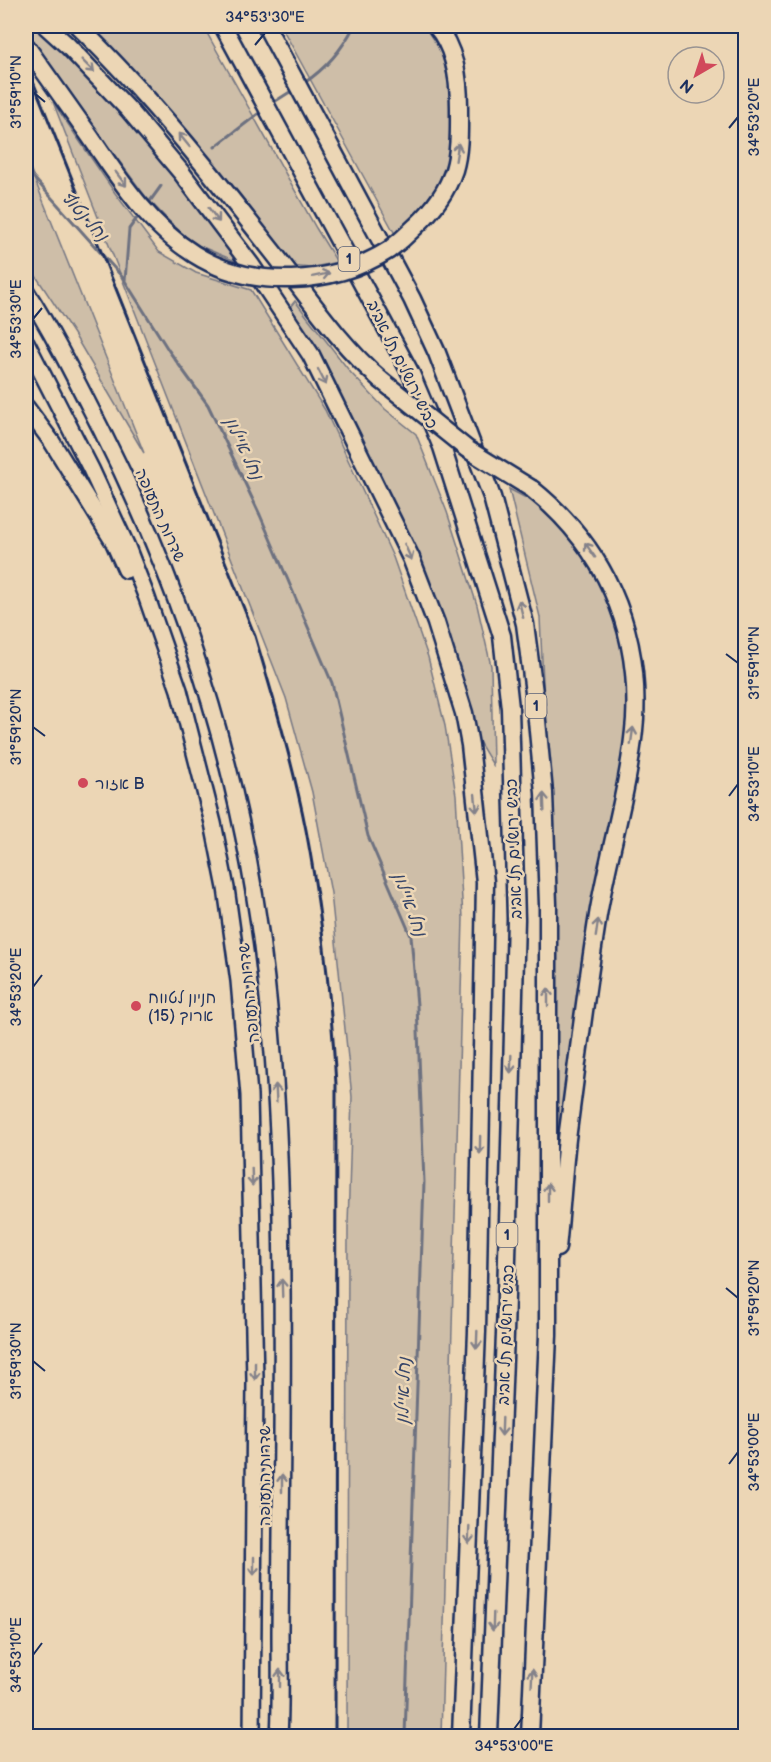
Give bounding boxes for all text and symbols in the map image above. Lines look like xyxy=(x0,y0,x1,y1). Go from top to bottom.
text: 34°53'30"E xyxy=(225,8,305,27)
north arrow xyxy=(666,45,726,105)
text: 31°59'10"N xyxy=(7,55,26,129)
one-way arrow xyxy=(81,59,96,74)
text: N xyxy=(677,74,698,97)
text: 34°53'20"E xyxy=(745,77,764,157)
one-way arrow xyxy=(177,132,190,148)
one-way arrow xyxy=(451,143,462,163)
one-way arrow xyxy=(114,171,127,187)
water label: נחל נטוף xyxy=(57,187,114,247)
one-way arrow xyxy=(207,207,220,223)
road number: 1 xyxy=(338,247,360,271)
one-way arrow xyxy=(311,269,330,280)
text: 34°53'30"E xyxy=(7,279,26,359)
street label: כביש ירושלים תל אביב xyxy=(362,297,441,432)
one-way arrow xyxy=(316,368,328,385)
water label: נחל איילון xyxy=(219,413,268,485)
street label: שדרות התעופה xyxy=(131,466,189,566)
one-way arrow xyxy=(403,542,414,560)
one-way arrow xyxy=(584,543,596,559)
one-way arrow xyxy=(515,600,527,619)
text: 31°59'10"N xyxy=(745,626,764,700)
text: 31°59'20"N xyxy=(7,688,26,766)
road number: 1 xyxy=(526,694,546,718)
one-way arrow xyxy=(627,727,638,747)
text: 34°53'10"E xyxy=(745,746,764,822)
place label: אזור B xyxy=(95,775,144,794)
marker: אזור B xyxy=(76,776,90,790)
street label: כביש ירושלים תל אביב xyxy=(503,778,526,920)
one-way arrow xyxy=(471,793,482,813)
one-way arrow xyxy=(538,793,550,813)
water label: נחל איילון xyxy=(387,869,431,941)
one-way arrow xyxy=(591,919,602,938)
street label: שדרות התעופה xyxy=(235,942,264,1044)
text: 34°53'20"E xyxy=(7,947,26,1027)
one-way arrow xyxy=(542,988,554,1008)
place label: חניון לטווח ארוך (15) xyxy=(148,989,216,1026)
marker: חניון לטווח ארוך (15) xyxy=(129,999,143,1013)
one-way arrow xyxy=(505,1054,517,1074)
one-way arrow xyxy=(270,1084,281,1104)
one-way arrow xyxy=(474,1134,486,1154)
one-way arrow xyxy=(246,1166,257,1186)
one-way arrow xyxy=(542,1183,554,1203)
road number: 1 xyxy=(496,1223,518,1247)
text: 31°59'20"N xyxy=(745,1259,764,1337)
street label: כביש ירושלים תל אביב xyxy=(495,1264,518,1406)
one-way arrow xyxy=(276,1279,287,1299)
text: 31°59'30"N xyxy=(7,1322,26,1400)
one-way arrow xyxy=(471,1329,482,1349)
water label: נחל איילון xyxy=(392,1356,416,1425)
one-way arrow xyxy=(249,1361,261,1381)
text: 34°53'00"E xyxy=(745,1412,764,1492)
one-way arrow xyxy=(496,1417,507,1437)
street label: שדרות התעופה xyxy=(256,1426,275,1526)
one-way arrow xyxy=(276,1474,288,1494)
one-way arrow xyxy=(464,1524,475,1544)
one-way arrow xyxy=(248,1556,260,1576)
one-way arrow xyxy=(488,1612,499,1632)
text: 34°53'10"E xyxy=(7,1617,26,1693)
one-way arrow xyxy=(274,1669,286,1689)
one-way arrow xyxy=(527,1669,538,1689)
text: 34°53'00"E xyxy=(475,1737,554,1756)

